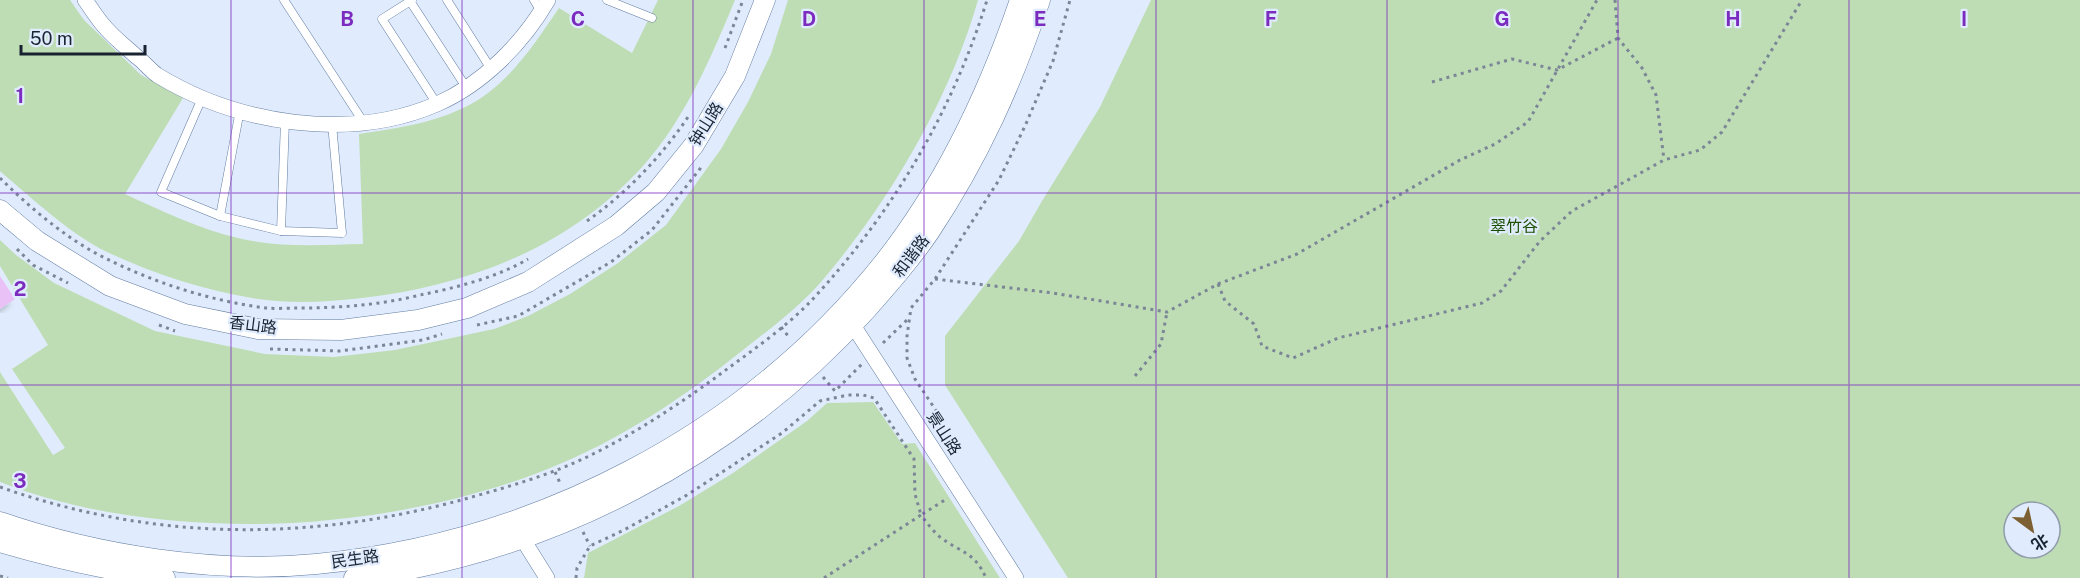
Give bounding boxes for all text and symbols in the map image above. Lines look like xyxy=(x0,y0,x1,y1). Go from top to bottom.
text: B xyxy=(340,7,354,31)
text: C xyxy=(571,7,585,31)
text: D xyxy=(802,7,816,31)
text: E xyxy=(1034,7,1046,31)
text: F xyxy=(1265,7,1277,31)
text: G xyxy=(1494,7,1510,31)
text: H xyxy=(1725,7,1741,31)
text: I xyxy=(1961,7,1967,31)
scale bar xyxy=(21,18,146,56)
text: 50 m xyxy=(30,28,73,49)
text: 1 xyxy=(16,84,24,108)
street label: 钟山路 xyxy=(685,99,727,149)
park label: 翠竹谷 xyxy=(1490,217,1538,236)
street label: 和谐路 xyxy=(889,231,933,281)
text: 2 xyxy=(14,277,26,301)
street label: 香山路 xyxy=(228,313,278,337)
street label: 景山路 xyxy=(923,408,965,458)
text: 3 xyxy=(13,469,27,493)
north arrow xyxy=(2002,500,2062,560)
text: 北 xyxy=(2028,530,2052,554)
street label: 民生路 xyxy=(330,546,380,572)

